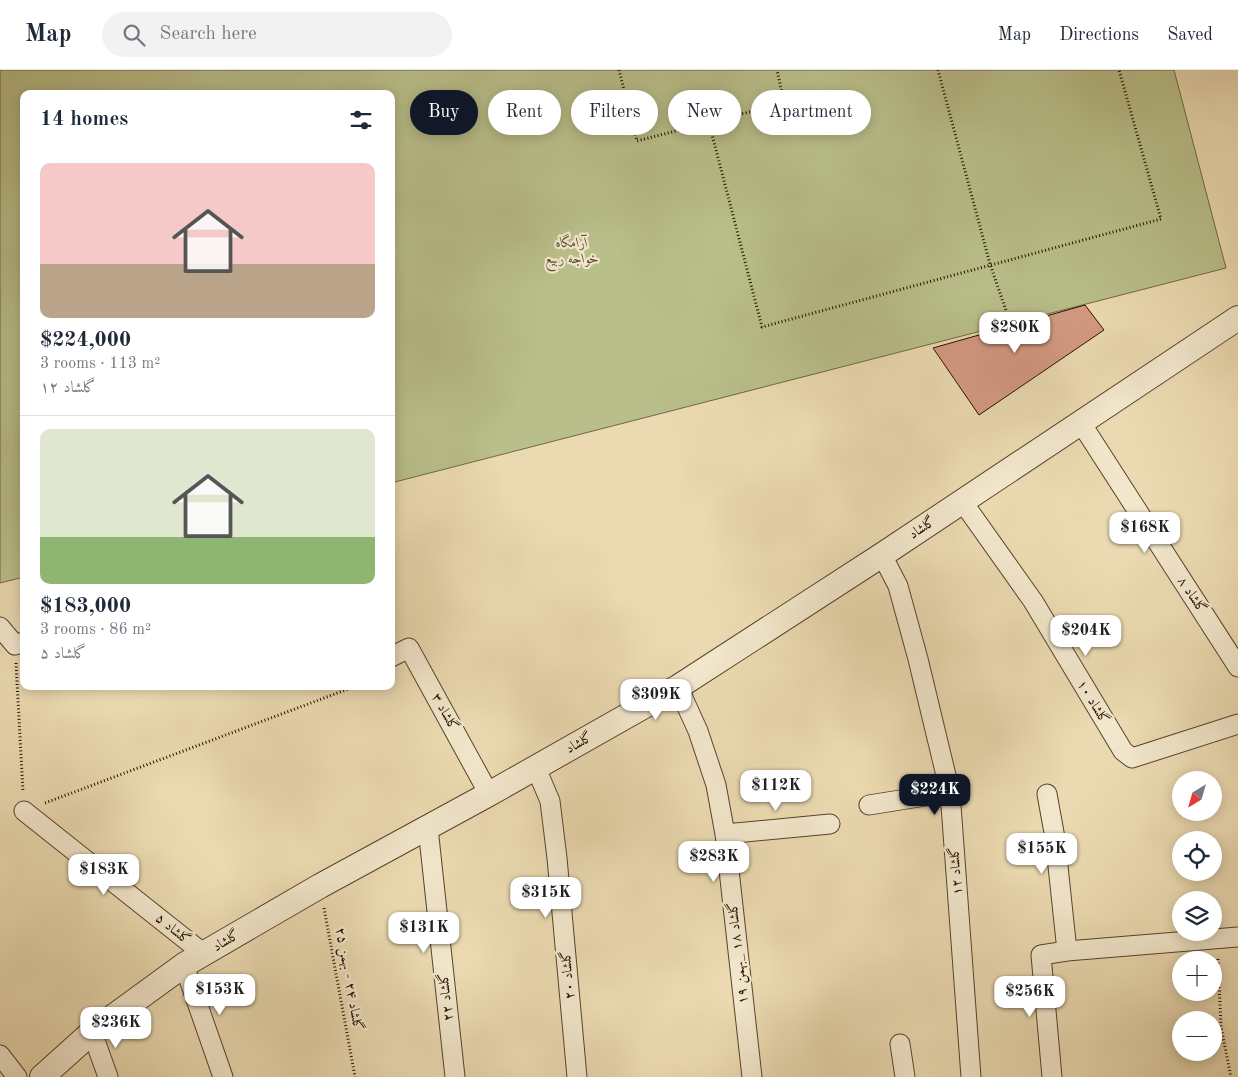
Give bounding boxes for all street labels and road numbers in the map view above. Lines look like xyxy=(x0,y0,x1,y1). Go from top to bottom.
street label: گلشاد xyxy=(905,513,938,542)
street label: گلشاد ۸ xyxy=(1175,573,1211,616)
street label: گلشاد ۱۰ xyxy=(1074,677,1113,726)
street label: گلشاد ۳ xyxy=(429,690,463,733)
street label: گلشاد xyxy=(562,728,595,756)
street label: گلشاد ۱۲ xyxy=(945,846,965,896)
street label: گلشاد ۱۸ _بهمن ۱۹ xyxy=(724,901,752,1005)
street label: گلشاد ۵ xyxy=(153,909,194,947)
street label: گلشاد xyxy=(209,926,242,954)
street label: گلشاد ۲۴ - بهمن ۲۵ xyxy=(331,926,367,1032)
street label: گلشاد ۲۰ xyxy=(557,950,577,1000)
street label: گلشاد ۲۲ xyxy=(435,972,456,1022)

